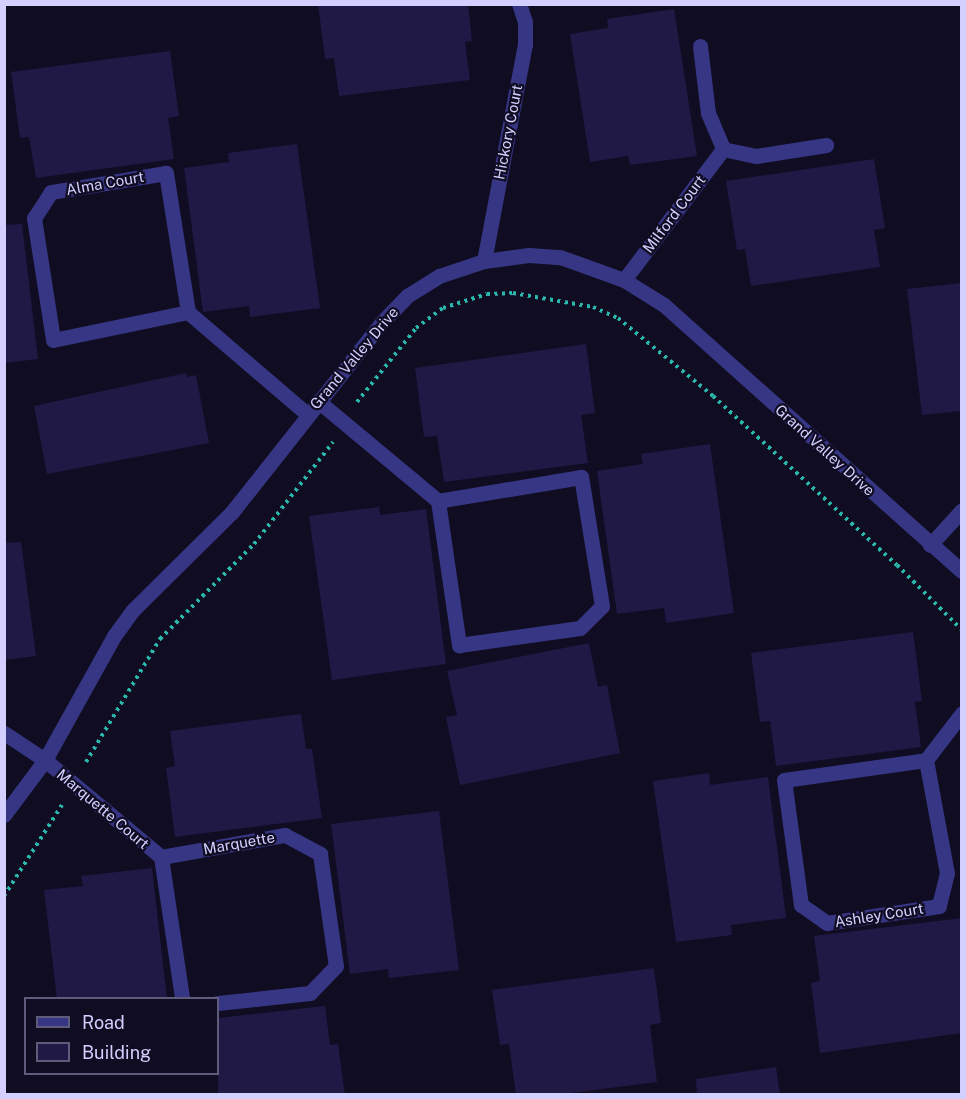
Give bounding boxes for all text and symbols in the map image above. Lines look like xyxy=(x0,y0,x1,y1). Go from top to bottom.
street label: Hickory Court xyxy=(490,83,526,181)
street label: Alma Court xyxy=(65,167,145,199)
street label: Milford Court xyxy=(639,171,709,257)
street label: Grand Valley Drive xyxy=(306,303,402,413)
street label: Grand Valley Drive xyxy=(771,400,879,500)
street label: Marquette Court xyxy=(53,765,153,853)
street label: Marquette xyxy=(202,828,276,858)
street label: Ashley Court xyxy=(833,899,925,931)
legend xyxy=(24,997,219,1075)
text: Road xyxy=(82,1012,125,1033)
text: Building xyxy=(82,1042,151,1063)

